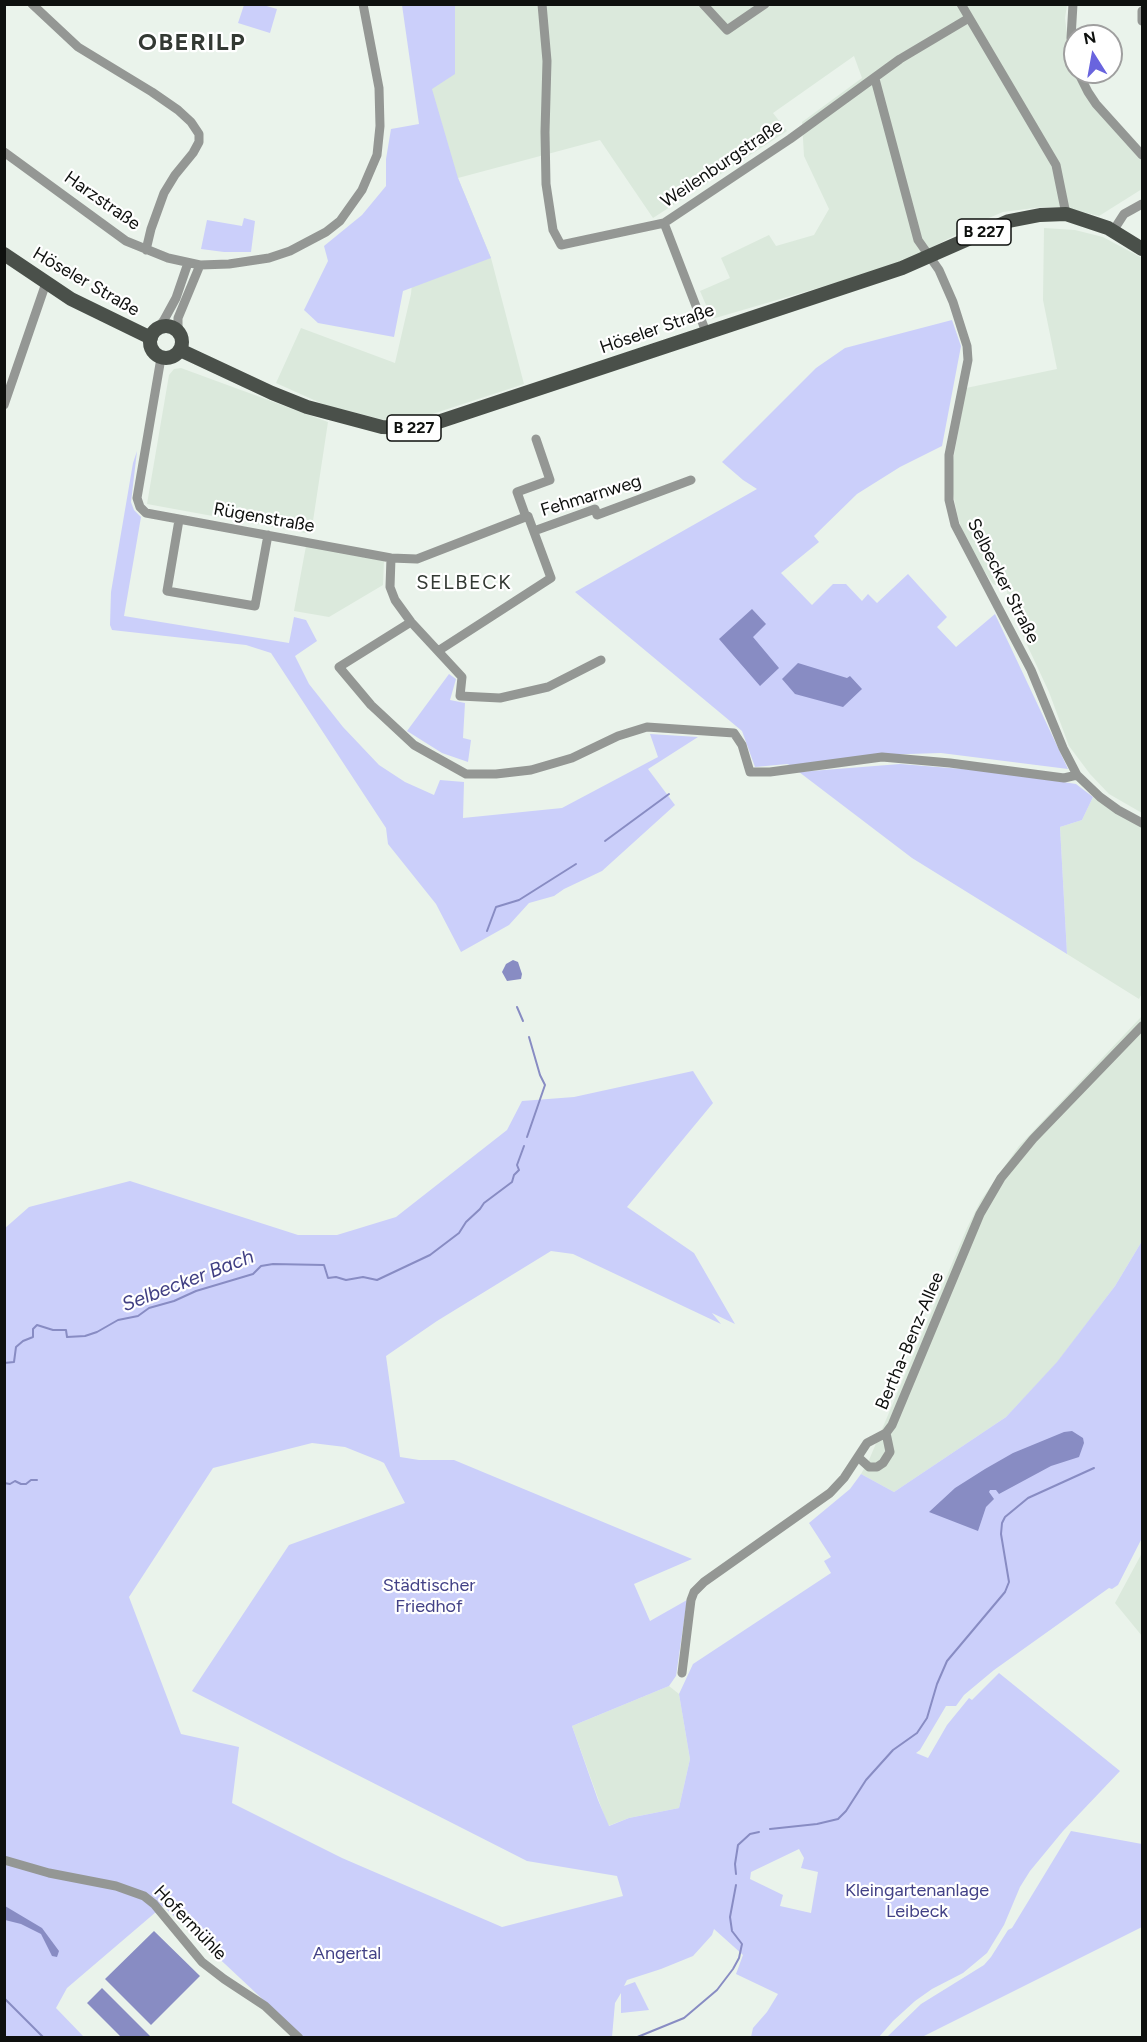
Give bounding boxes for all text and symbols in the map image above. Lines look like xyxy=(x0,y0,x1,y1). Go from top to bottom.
north arrow xyxy=(1063,24,1123,84)
text: N xyxy=(1082,27,1098,48)
district label: OBERILP xyxy=(138,29,246,57)
street label: Weilenburgstraße xyxy=(657,115,787,213)
street label: Harzstraße xyxy=(60,167,144,235)
road number: B 227 xyxy=(957,219,1011,245)
street label: Höseler Straße xyxy=(29,243,143,321)
street label: Höseler Straße xyxy=(597,299,717,359)
road number: B 227 xyxy=(387,415,441,441)
street label: Fehmarnweg xyxy=(538,470,644,522)
street label: Rügenstraße xyxy=(212,498,316,538)
street label: Selbecker Straße xyxy=(962,515,1044,647)
district label: SELBECK xyxy=(416,571,512,595)
water label: Selbecker Bach xyxy=(119,1245,257,1317)
street label: Bertha-Benz-Allee xyxy=(871,1269,949,1413)
park label: Städtischer Friedhof xyxy=(383,1575,475,1618)
park label: Kleingartenanlage Leibeck xyxy=(845,1880,989,1922)
street label: Hofermühle xyxy=(149,1881,231,1965)
park label: Angertal xyxy=(313,1943,381,1965)

